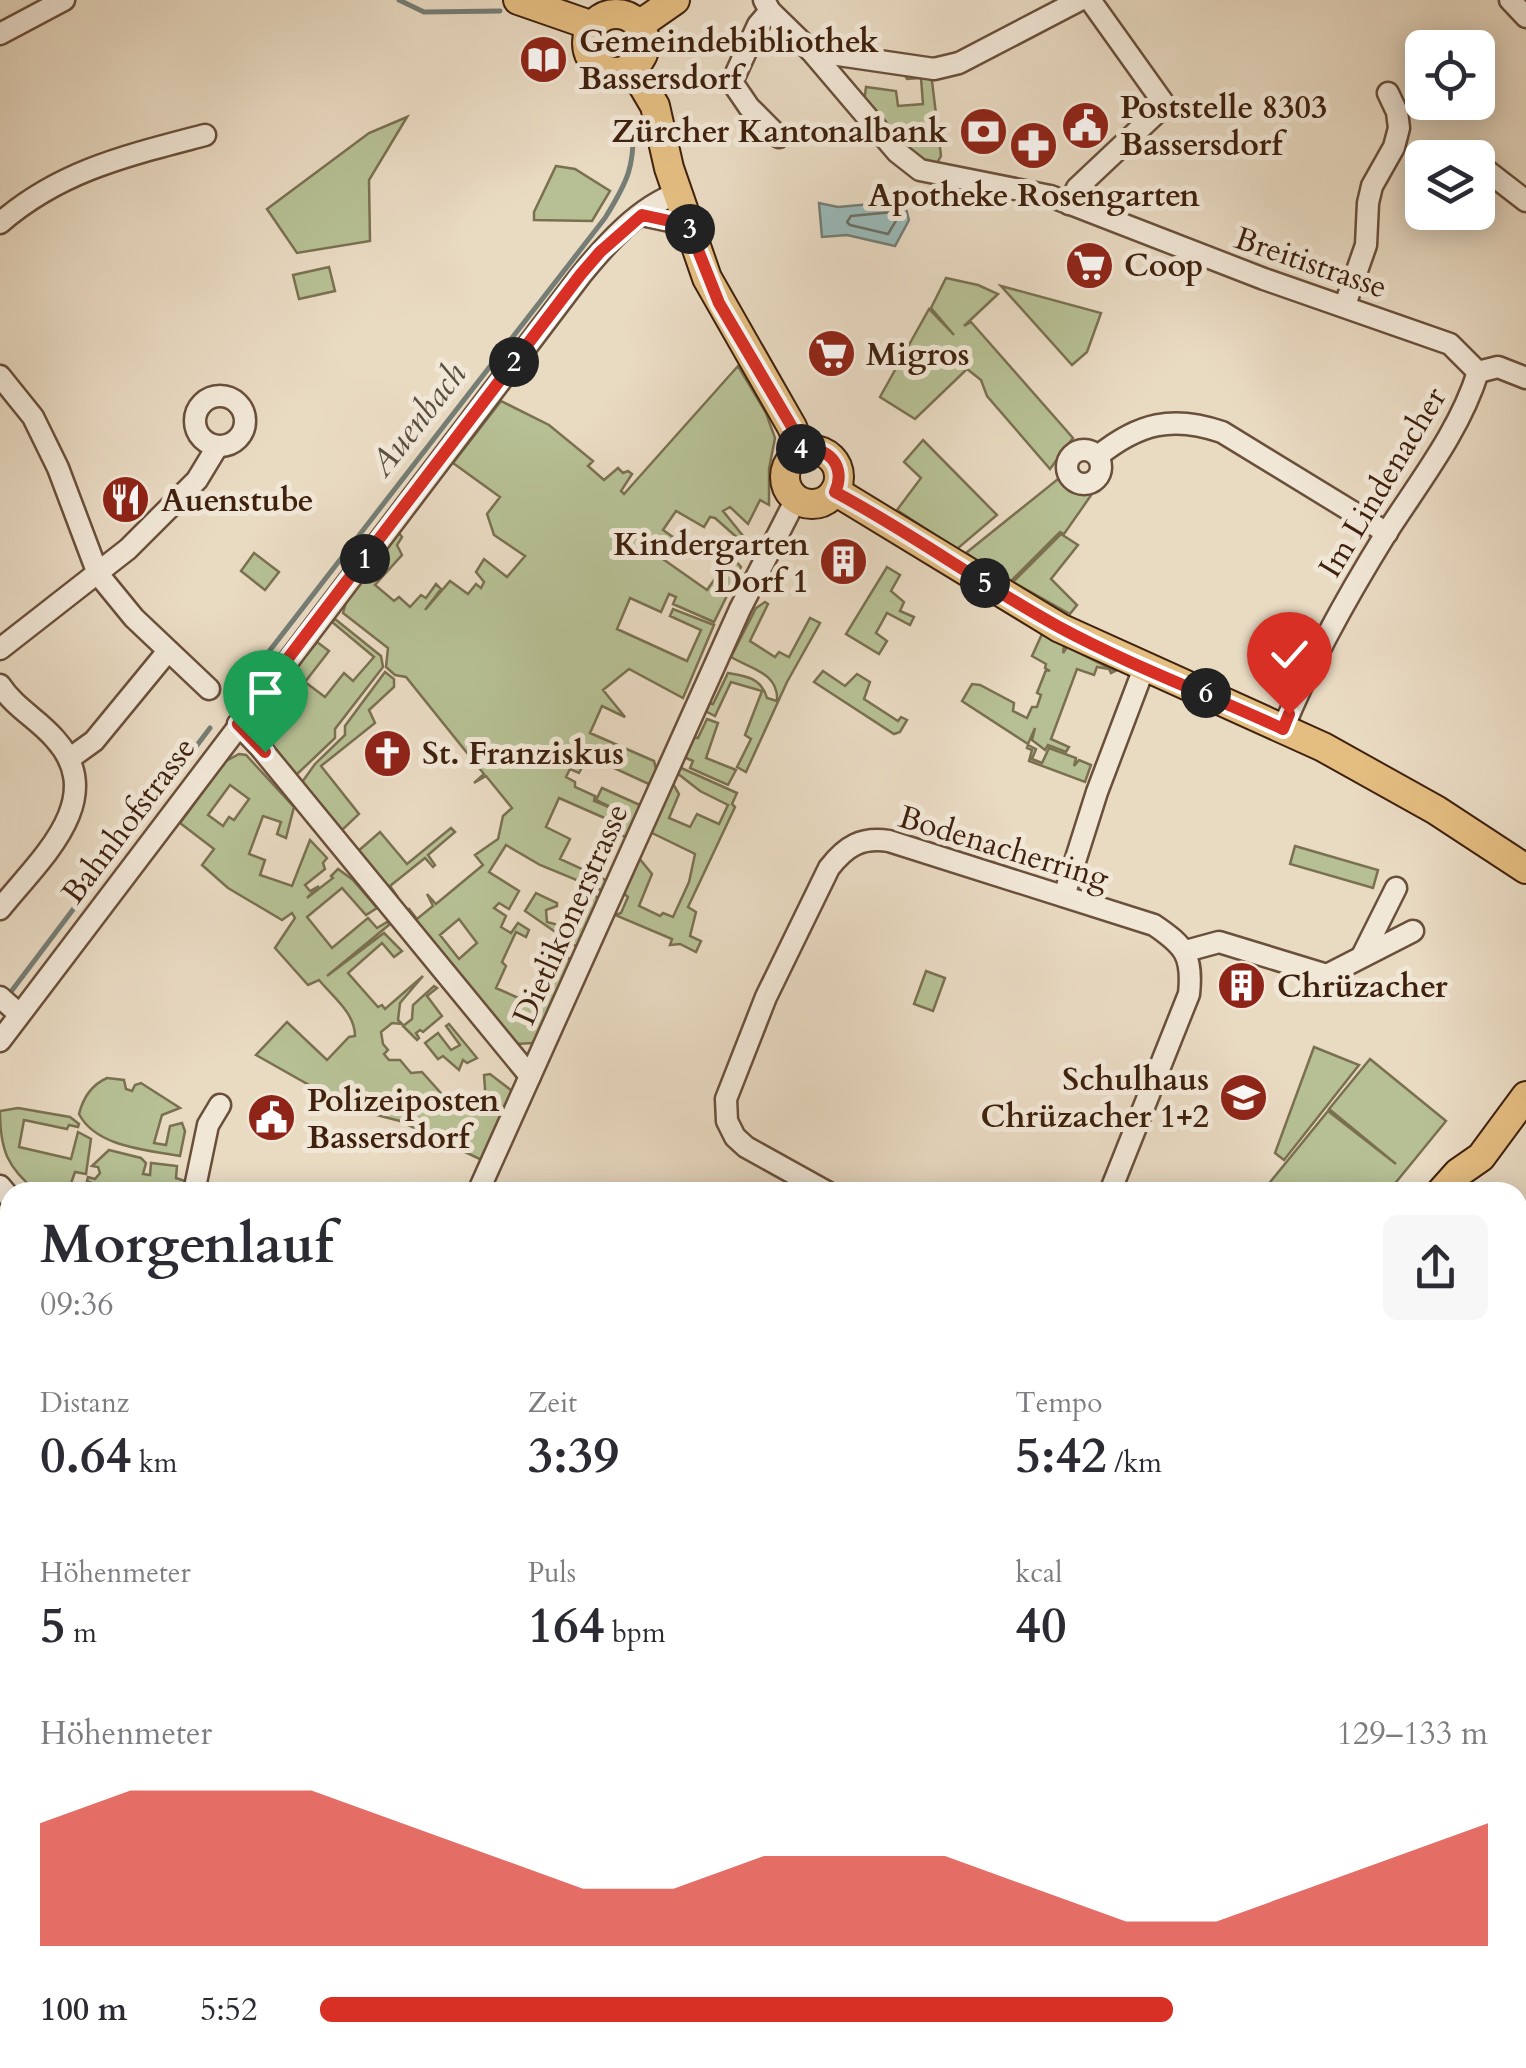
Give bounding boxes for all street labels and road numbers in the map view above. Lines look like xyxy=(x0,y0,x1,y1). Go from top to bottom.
street label: Breitistrasse xyxy=(1229,216,1393,310)
street label: Im Lindenacher xyxy=(1309,379,1457,586)
street label: Bahnhofstrasse xyxy=(52,728,206,913)
street label: Bodenacherring xyxy=(893,795,1114,901)
street label: Dietlikonerstrasse xyxy=(502,797,639,1032)

